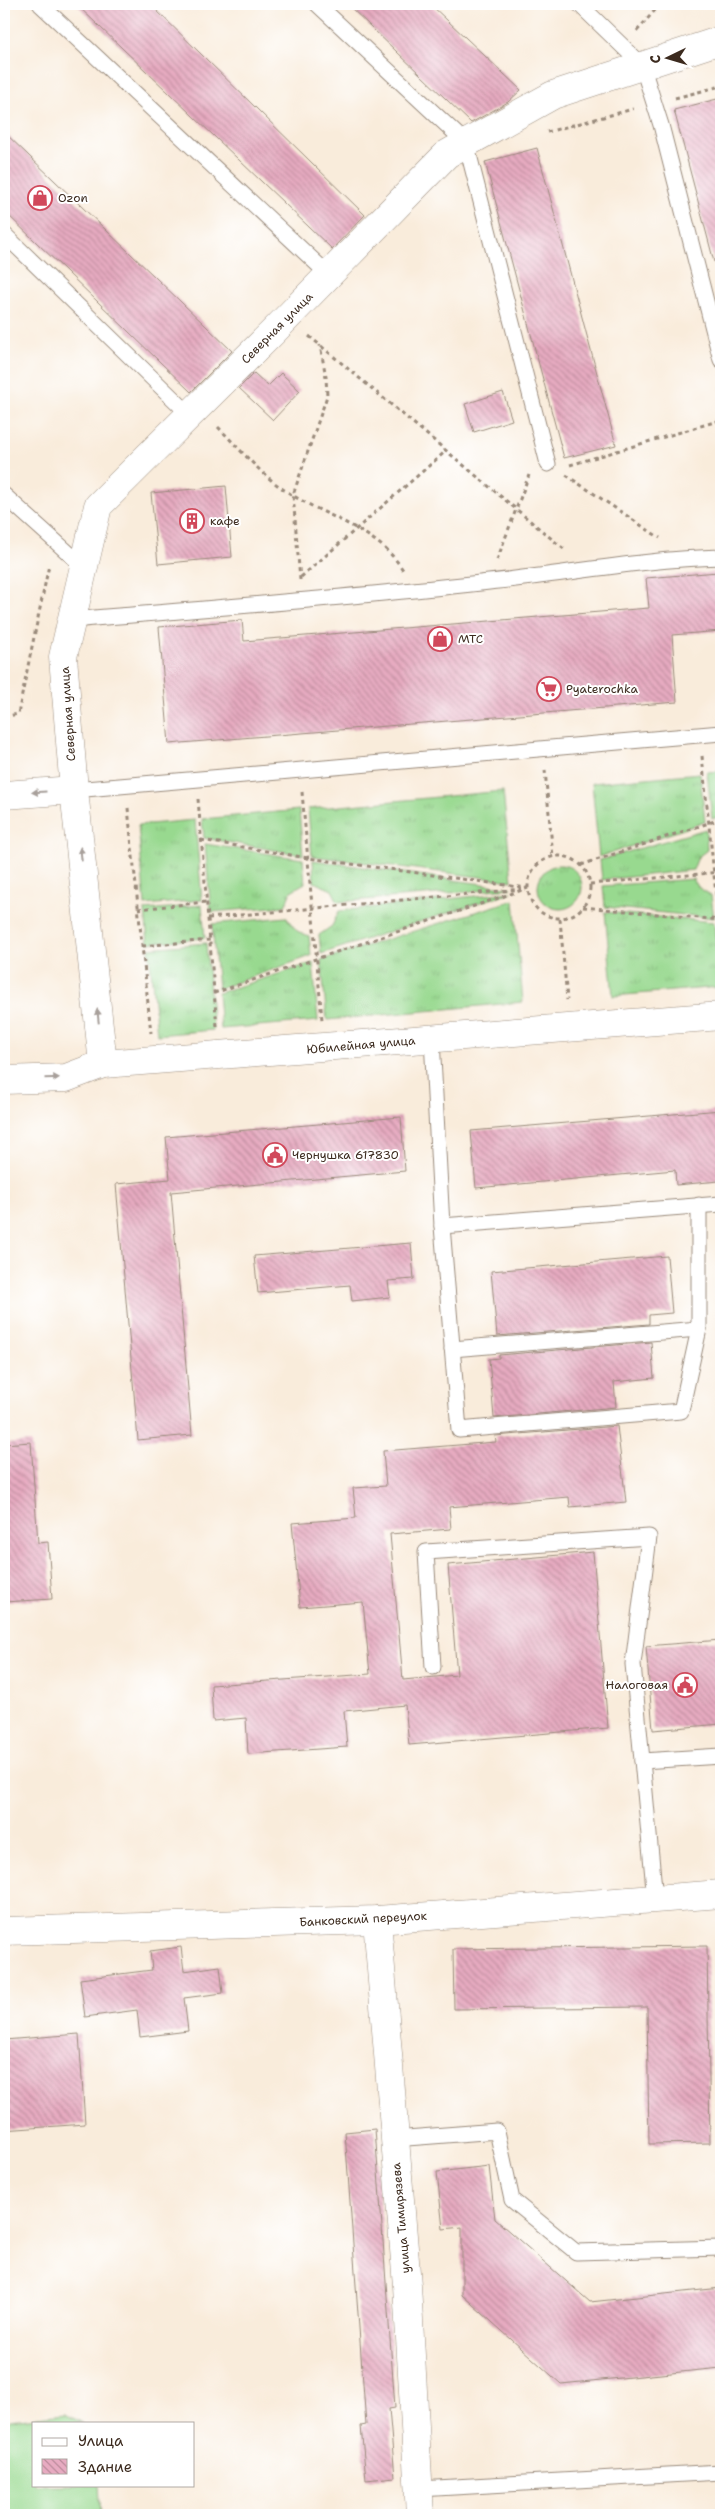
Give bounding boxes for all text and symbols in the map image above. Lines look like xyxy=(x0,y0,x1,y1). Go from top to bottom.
north arrow xyxy=(642,32,692,82)
text: С xyxy=(646,54,664,64)
shop icon: Ozon xyxy=(27,185,53,211)
place label: Ozon xyxy=(58,190,88,206)
street label: Северная улица xyxy=(238,288,317,367)
building icon: кафе xyxy=(179,508,205,534)
place label: кафе xyxy=(210,513,240,529)
shop icon: МТС xyxy=(427,626,453,652)
place label: МТС xyxy=(458,631,483,647)
street label: Северная улица xyxy=(57,666,79,762)
supermarket icon: Pyaterochka xyxy=(536,676,562,702)
place label: Pyaterochka xyxy=(566,681,638,697)
one-way arrow xyxy=(30,789,46,797)
one-way arrow xyxy=(76,846,84,862)
one-way arrow xyxy=(94,1007,102,1023)
street label: Юбилейная улица xyxy=(306,1032,417,1058)
one-way arrow xyxy=(45,1074,61,1082)
public building icon: Чернушка 617830 xyxy=(262,1142,288,1168)
place label: Чернушка 617830 xyxy=(292,1147,399,1163)
public building icon: Налоговая xyxy=(672,1672,698,1698)
place label: Налоговая xyxy=(606,1677,668,1693)
street label: Банковский переулок xyxy=(299,1908,428,1930)
street label: улица Тимирязева xyxy=(388,2161,414,2274)
legend xyxy=(32,2422,195,2486)
text: Улица xyxy=(78,2431,124,2451)
text: Здание xyxy=(78,2457,132,2477)

